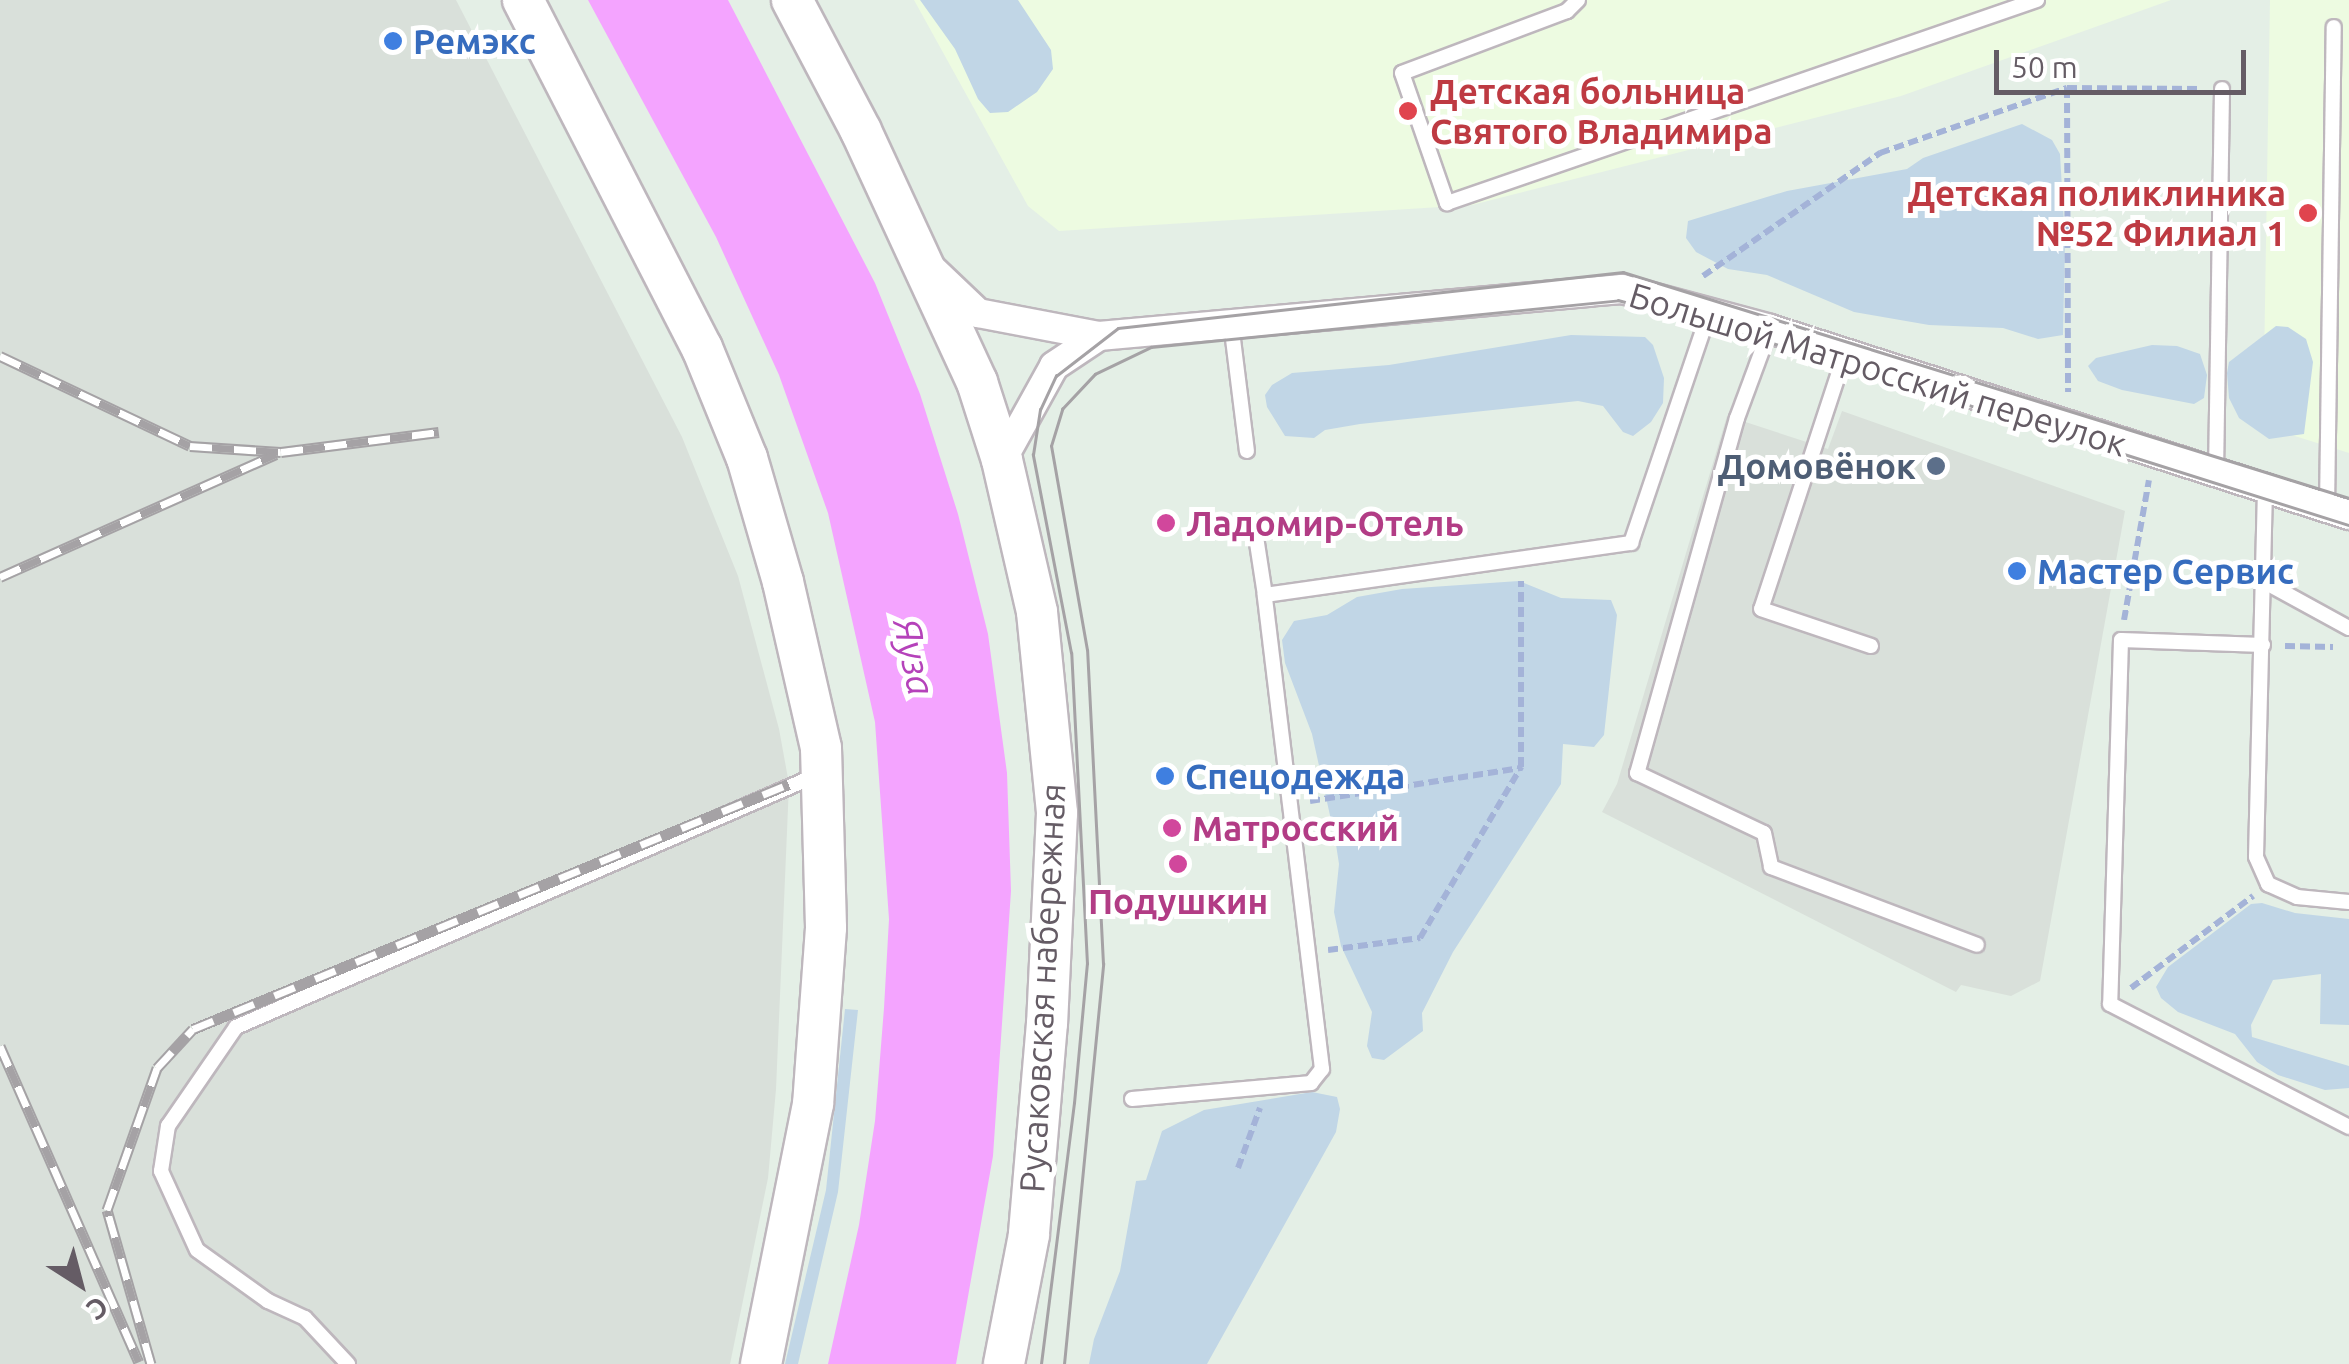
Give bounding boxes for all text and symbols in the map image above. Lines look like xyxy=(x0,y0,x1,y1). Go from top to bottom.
place label: Ремэкс xyxy=(413,20,536,62)
marker: Ремэкс xyxy=(382,30,404,52)
scale bar xyxy=(1999,30,2252,92)
text: 50 m xyxy=(2011,50,2078,84)
place label: Детская больница Святого Владимира xyxy=(1430,70,1772,152)
marker: Детская больница Святого Владимира xyxy=(1395,98,1421,124)
place label: Детская поликлиника №52 Филиал 1 xyxy=(1907,172,2286,254)
marker: Детская поликлиника №52 Филиал 1 xyxy=(2295,200,2321,226)
street label: Большой Матросский переулок xyxy=(1624,273,2132,465)
place label: Домовёнок xyxy=(1717,445,1916,487)
marker: Домовёнок xyxy=(1925,455,1947,477)
place label: Ладомир-Отель xyxy=(1186,502,1464,544)
marker: Ладомир-Отель xyxy=(1155,512,1177,534)
place label: Мастер Сервис xyxy=(2037,550,2294,592)
marker: Мастер Сервис xyxy=(2006,560,2028,582)
water label: Яуза xyxy=(884,614,944,700)
place label: Спецодежда xyxy=(1185,755,1405,797)
marker: Спецодежда xyxy=(1154,765,1176,787)
street label: Русаковская набережная xyxy=(1010,782,1074,1194)
place label: Матросский xyxy=(1192,807,1399,849)
marker: Матросский xyxy=(1161,817,1183,839)
marker: Подушкин xyxy=(1167,853,1189,875)
place label: Подушкин xyxy=(1088,880,1268,922)
north arrow xyxy=(30,1234,130,1334)
text: С xyxy=(82,1291,114,1326)

